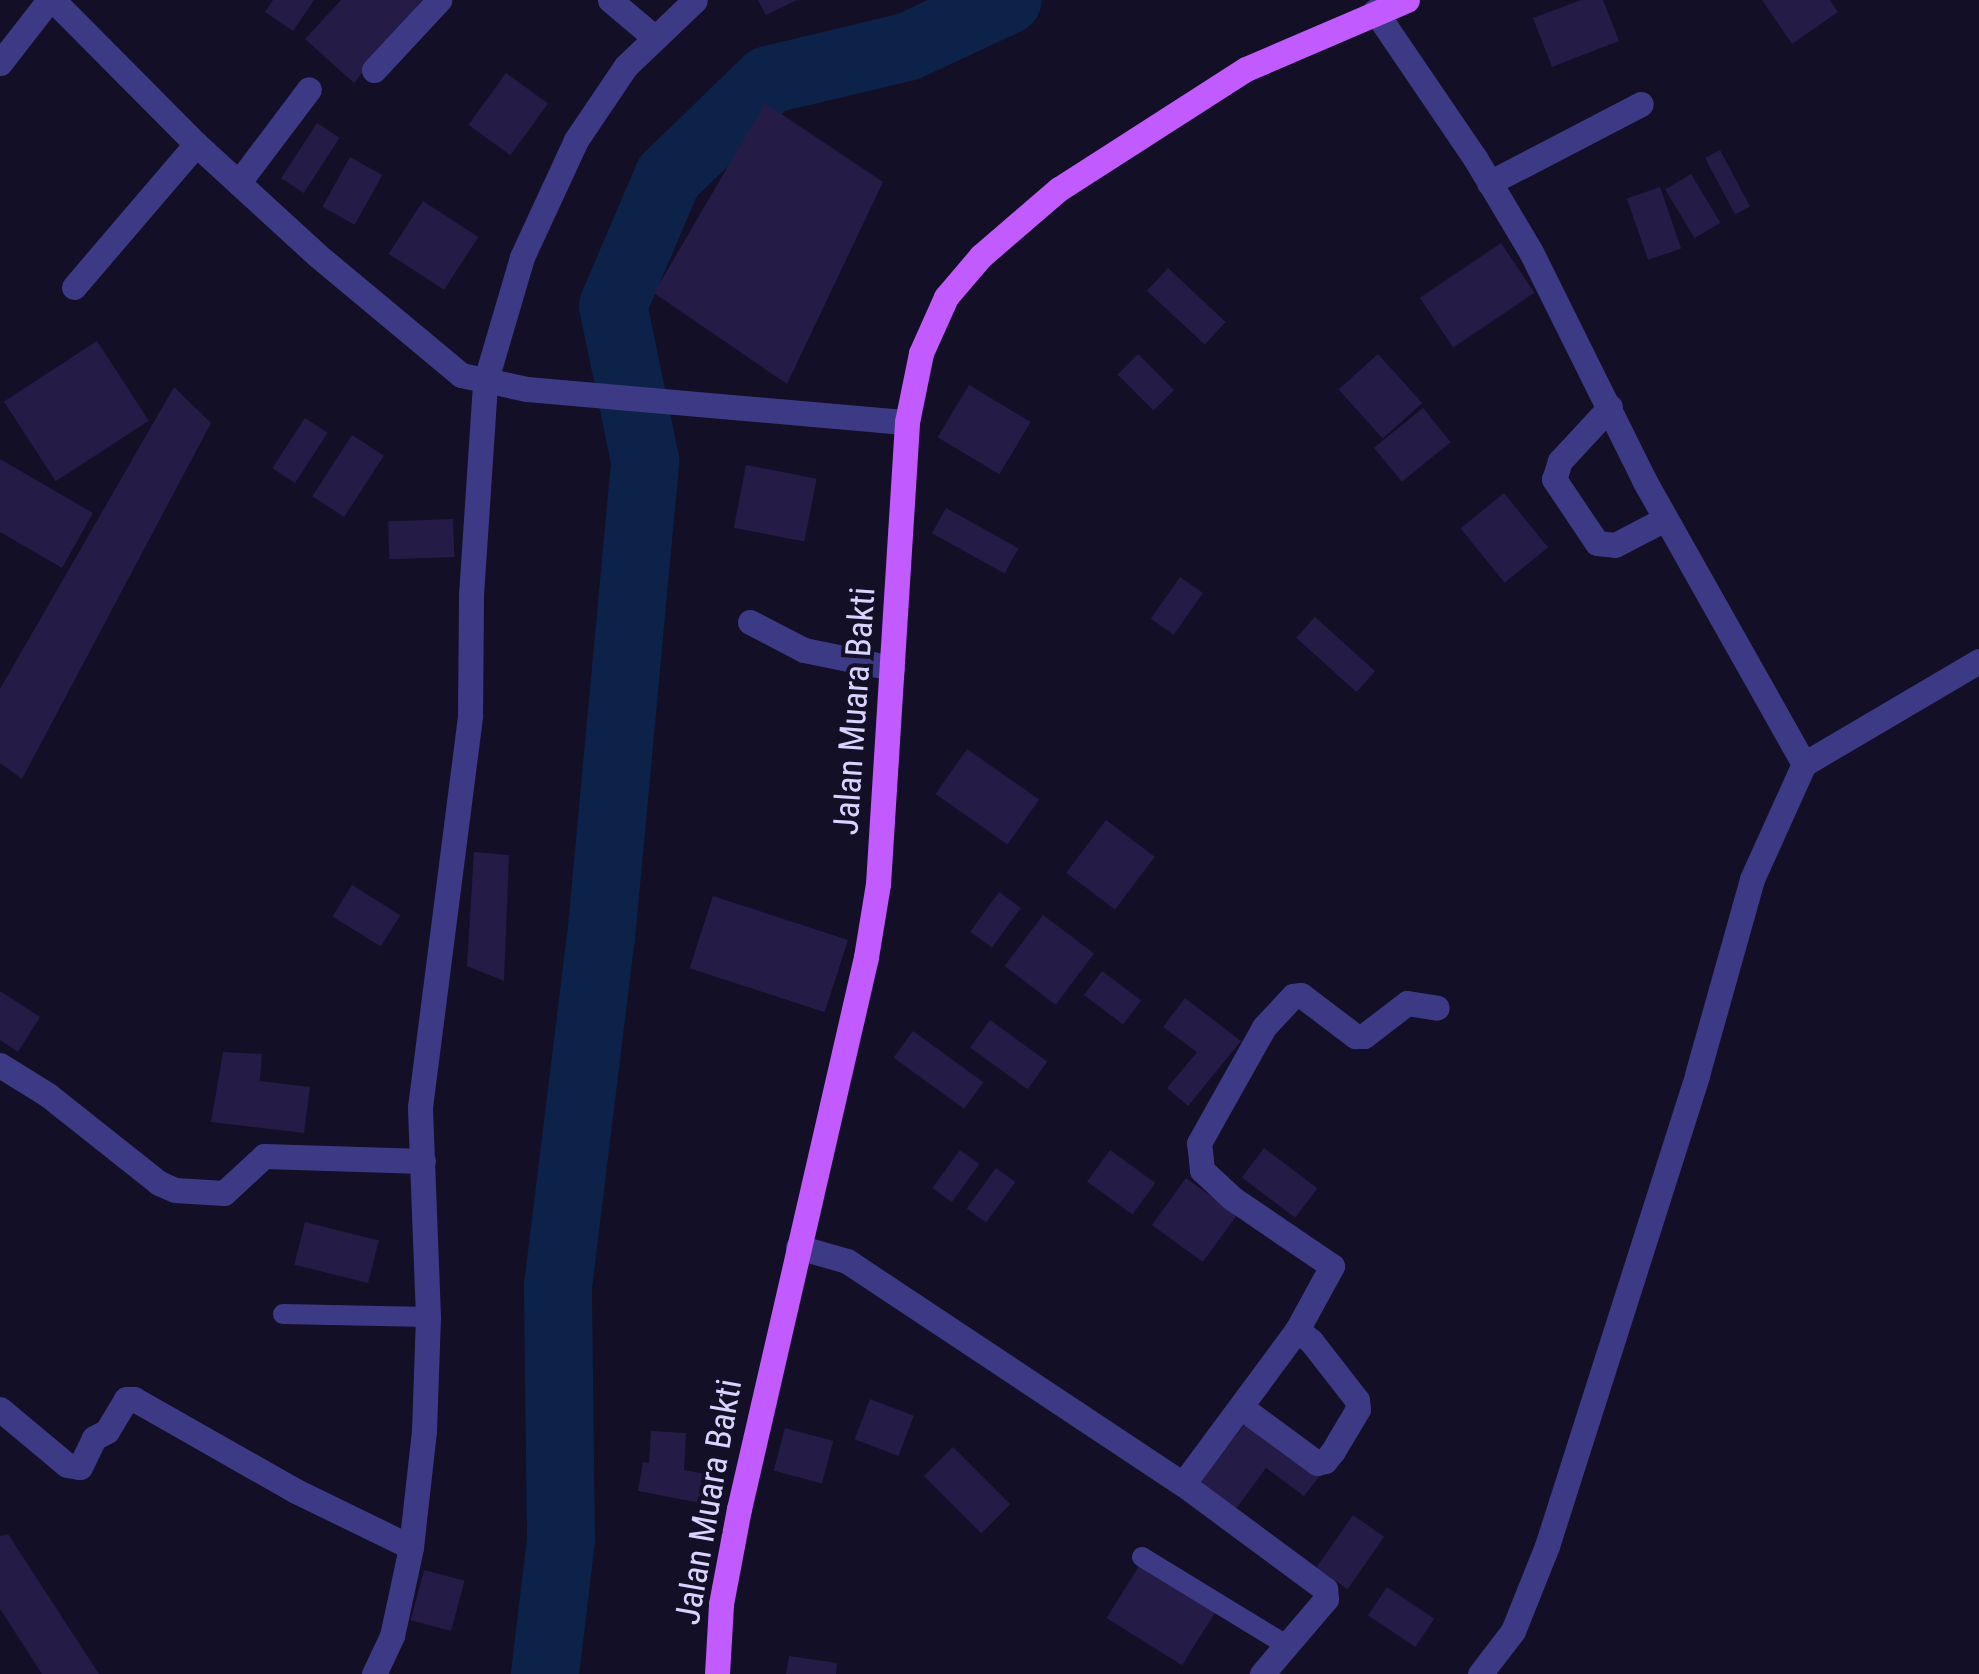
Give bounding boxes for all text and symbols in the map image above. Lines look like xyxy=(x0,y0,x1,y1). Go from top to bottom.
street label: Jalan Muara Bakti xyxy=(825,586,885,836)
street label: Jalan Muara Bakti xyxy=(667,1376,751,1628)

